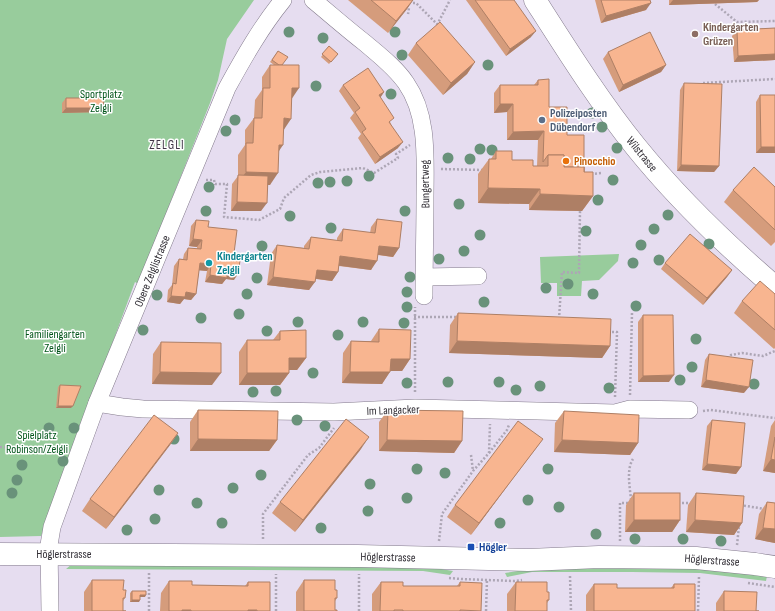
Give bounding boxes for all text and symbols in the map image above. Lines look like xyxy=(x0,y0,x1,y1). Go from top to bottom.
place label: Kindergarten Grüzen xyxy=(703,20,759,49)
marker: Kindergarten Grüzen xyxy=(690,29,700,39)
park label: Sportplatz Zelgli xyxy=(80,87,123,116)
place label: Polizeiposten Dübendorf xyxy=(550,106,607,135)
marker: Polizeiposten Dübendorf xyxy=(537,115,547,125)
street label: Wilstrasse xyxy=(623,133,661,175)
district label: ZELGLI xyxy=(149,137,185,153)
place label: Pinocchio xyxy=(574,154,616,169)
marker: Pinocchio xyxy=(561,156,571,166)
street label: Bungertweg xyxy=(418,159,433,208)
street label: Obere Zelglistrasse xyxy=(131,233,174,309)
place label: Kindergarten Zelgli xyxy=(217,249,273,278)
marker: Kindergarten Zelgli xyxy=(204,258,214,268)
park label: Familiengarten Zelgli xyxy=(25,327,85,356)
street label: Im Langacker xyxy=(366,402,420,419)
park label: Spielplatz Robinson/Zelgli xyxy=(6,428,68,457)
place label: Högler xyxy=(479,540,507,555)
marker: Högler xyxy=(466,542,476,552)
street label: Höglerstrasse xyxy=(36,547,92,562)
street label: Höglerstrasse xyxy=(360,550,416,565)
street label: Höglerstrasse xyxy=(684,551,740,570)

